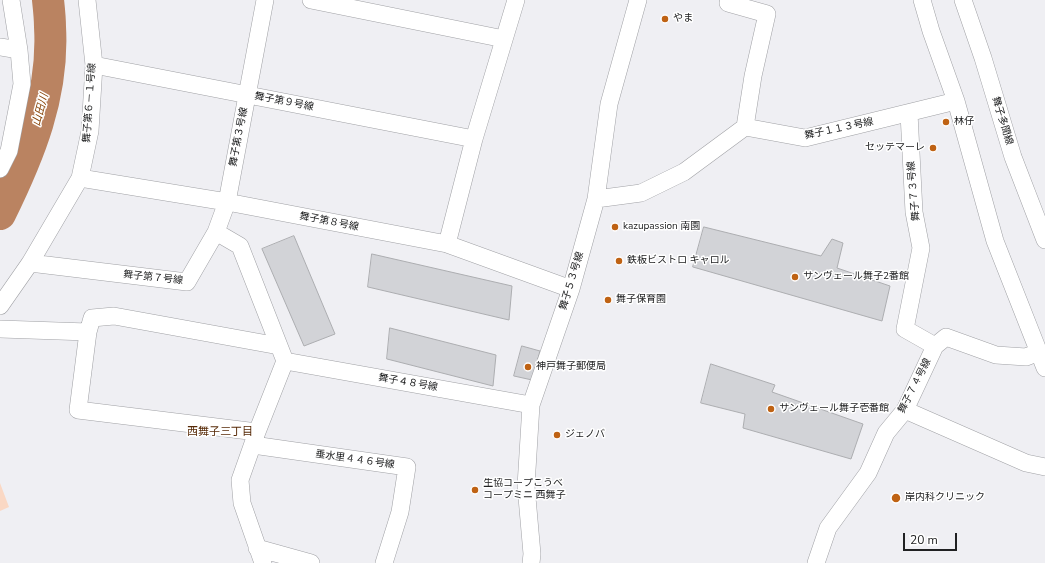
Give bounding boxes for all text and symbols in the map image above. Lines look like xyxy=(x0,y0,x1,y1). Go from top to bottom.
place label: やま xyxy=(673,13,693,25)
marker: やま xyxy=(660,14,670,24)
street label: 舞子第６－１号線 xyxy=(81,63,99,143)
street label: 舞子第９号線 xyxy=(253,90,315,114)
water label: 山田川 xyxy=(30,92,52,128)
street label: 舞子多聞線 xyxy=(989,95,1015,147)
street label: 舞子第３号線 xyxy=(227,106,251,168)
street label: 舞子１１３号線 xyxy=(804,116,874,142)
place label: 林仔 xyxy=(954,116,974,128)
marker: 林仔 xyxy=(941,117,951,127)
place label: セッテマーレ xyxy=(865,142,925,154)
marker: セッテマーレ xyxy=(928,143,938,153)
street label: 舞子７３号線 xyxy=(905,161,923,221)
street label: 舞子第８号線 xyxy=(298,210,360,234)
place label: kazupassion 南園 xyxy=(623,221,700,233)
marker: kazupassion 南園 xyxy=(610,222,620,232)
street label: 舞子５３号線 xyxy=(557,251,587,311)
place label: 鉄板ビストロ キャロル xyxy=(627,255,730,267)
marker: 鉄板ビストロ キャロル xyxy=(614,256,624,266)
street label: 舞子第７号線 xyxy=(123,269,183,287)
place label: サンヴェール舞子2番館 xyxy=(803,271,909,283)
marker: サンヴェール舞子2番館 xyxy=(790,272,800,282)
place label: 舞子保育園 xyxy=(616,294,666,306)
marker: 舞子保育園 xyxy=(603,295,613,305)
street label: 舞子７４号線 xyxy=(896,357,934,415)
place label: 神戸舞子郵便局 xyxy=(536,361,606,373)
marker: 神戸舞子郵便局 xyxy=(523,362,533,372)
street label: 舞子４８号線 xyxy=(377,372,439,394)
place label: サンヴェール舞子壱番館 xyxy=(779,403,889,415)
marker: サンヴェール舞子壱番館 xyxy=(766,404,776,414)
district label: 西舞子三丁目 xyxy=(187,425,253,439)
place label: ジェノバ xyxy=(565,429,605,441)
marker: ジェノバ xyxy=(552,430,562,440)
street label: 垂水里４４６号線 xyxy=(315,448,395,472)
place label: 生協コープこうべ コープミニ 西舞子 xyxy=(483,478,566,502)
marker: 生協コープこうべ コープミニ 西舞子 xyxy=(470,485,480,495)
marker: 岸内科クリニック xyxy=(890,492,902,504)
place label: 岸内科クリニック xyxy=(905,492,985,504)
scale bar xyxy=(905,525,959,551)
text: 20 m xyxy=(910,532,938,548)

